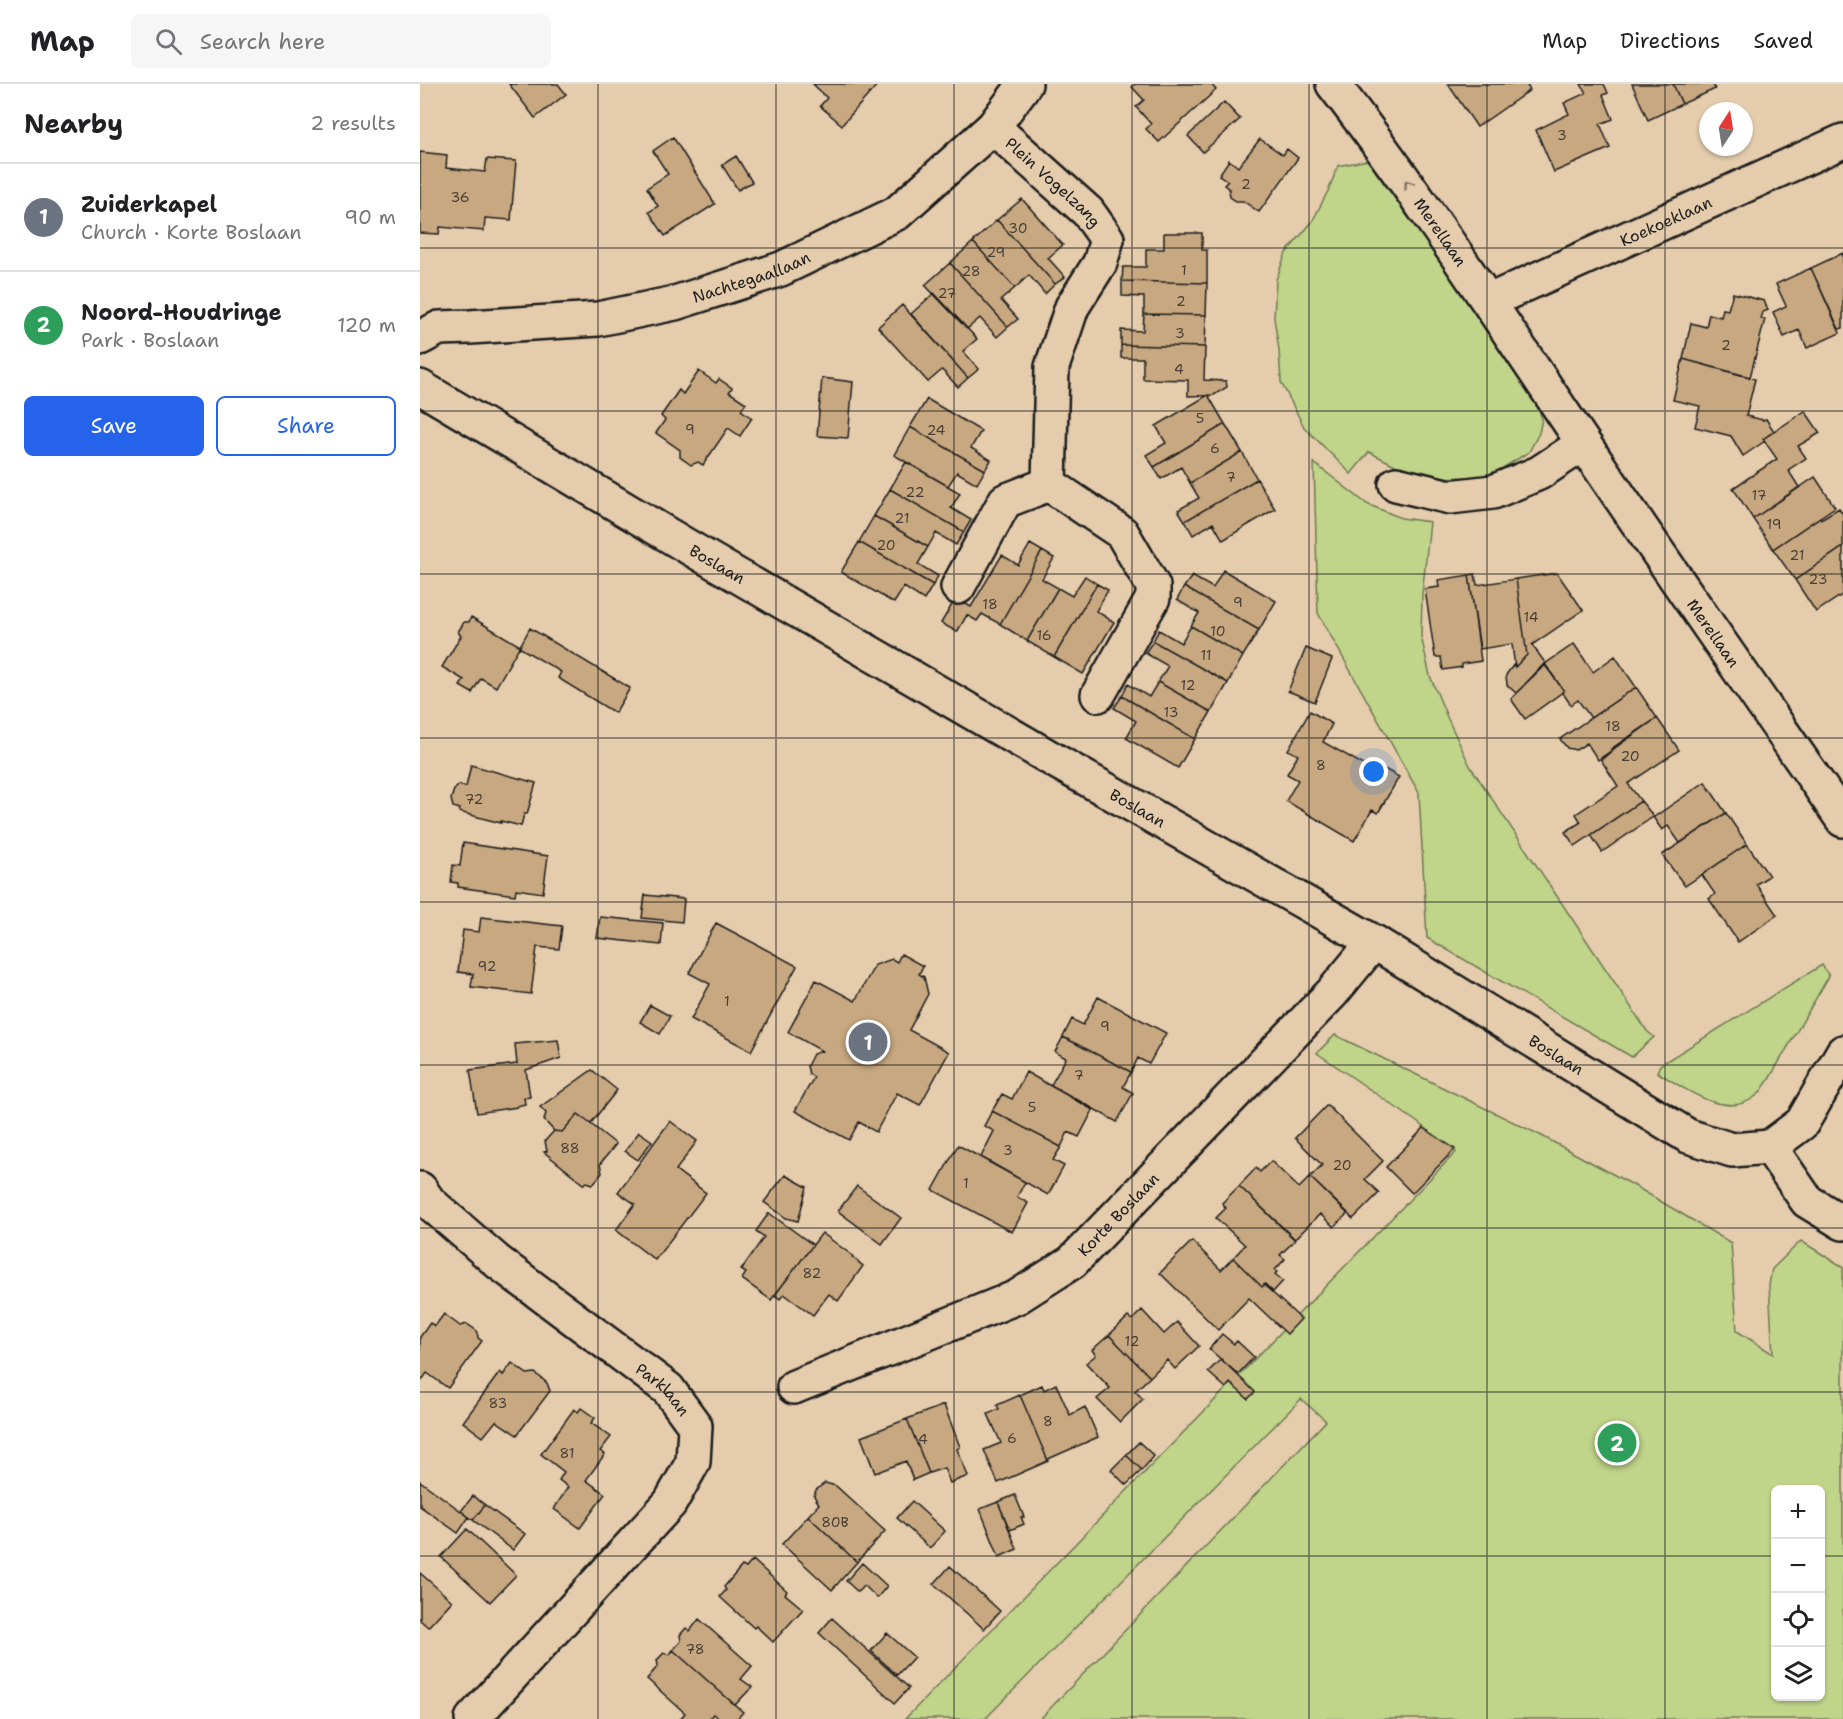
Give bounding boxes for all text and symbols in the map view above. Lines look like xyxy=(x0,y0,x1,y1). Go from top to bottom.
search box xyxy=(131,14,551,68)
text: Map xyxy=(30,22,95,60)
icon: search xyxy=(152,25,185,58)
text: Search here xyxy=(200,27,325,56)
text: Map xyxy=(1542,27,1587,55)
text: Directions xyxy=(1620,27,1720,55)
text: Saved xyxy=(1753,27,1813,55)
north arrow xyxy=(1699,102,1753,156)
text: Nearby xyxy=(24,106,123,141)
text: 2 results xyxy=(310,110,396,136)
house number: 3 xyxy=(1557,126,1567,144)
street label: Plein Vogelzang xyxy=(1001,133,1106,232)
house number: 2 xyxy=(1241,175,1251,193)
one-way arrow xyxy=(1404,180,1415,191)
house number: 36 xyxy=(450,188,470,206)
text: Zuiderkapel xyxy=(81,190,217,219)
street label: Koekoeklaan xyxy=(1617,191,1715,251)
street label: Merellaan xyxy=(1410,194,1472,270)
text: 1 xyxy=(39,204,48,230)
text: 90 m xyxy=(344,204,396,230)
text: Church · Korte Boslaan xyxy=(81,219,302,245)
house number: 30 xyxy=(1008,219,1028,237)
house number: 29 xyxy=(987,243,1005,261)
street label: Nachtegaallaan xyxy=(690,246,814,307)
house number: 1 xyxy=(1181,261,1187,279)
house number: 28 xyxy=(961,262,981,280)
house number: 27 xyxy=(938,284,956,302)
house number: 2 xyxy=(1176,292,1186,310)
text: Noord-Houdringe xyxy=(81,298,282,327)
text: 2 xyxy=(37,312,51,338)
text: 120 m xyxy=(337,312,396,338)
house number: 3 xyxy=(1175,324,1185,342)
text: Park · Boslaan xyxy=(81,327,219,353)
house number: 2 xyxy=(1721,336,1731,354)
house number: 4 xyxy=(1174,360,1184,378)
button: Save xyxy=(24,396,204,456)
button: Share xyxy=(216,396,396,456)
house number: 5 xyxy=(1196,409,1204,427)
house number: 9 xyxy=(685,420,695,438)
house number: 24 xyxy=(927,421,946,439)
house number: 6 xyxy=(1210,439,1220,457)
house number: 7 xyxy=(1226,468,1236,486)
house number: 22 xyxy=(906,483,924,501)
house number: 17 xyxy=(1752,486,1766,504)
house number: 21 xyxy=(895,509,909,527)
house number: 19 xyxy=(1766,515,1782,533)
house number: 20 xyxy=(876,536,896,554)
street label: Boslaan xyxy=(686,539,749,588)
house number: 21 xyxy=(1790,546,1804,564)
house number: 23 xyxy=(1809,570,1827,588)
house number: 9 xyxy=(1233,593,1243,611)
house number: 18 xyxy=(982,595,998,613)
street label: Merellaan xyxy=(1682,595,1745,671)
house number: 14 xyxy=(1523,608,1539,626)
house number: 10 xyxy=(1210,622,1226,640)
house number: 16 xyxy=(1036,626,1052,644)
house number: 11 xyxy=(1200,646,1212,664)
house number: 12 xyxy=(1181,676,1195,694)
house number: 13 xyxy=(1164,703,1178,721)
house number: 18 xyxy=(1605,717,1621,735)
house number: 20 xyxy=(1620,747,1640,765)
house number: 8 xyxy=(1316,756,1326,774)
your location xyxy=(1359,757,1388,786)
street label: Boslaan xyxy=(1106,784,1170,832)
house number: 72 xyxy=(465,790,483,808)
house number: 92 xyxy=(478,957,496,975)
house number: 1 xyxy=(724,992,730,1010)
house number: 9 xyxy=(1100,1017,1110,1035)
pin: 1 xyxy=(848,1020,888,1064)
street label: Boslaan xyxy=(1525,1030,1588,1080)
house number: 7 xyxy=(1074,1066,1084,1084)
house number: 5 xyxy=(1028,1098,1036,1116)
house number: 88 xyxy=(560,1139,580,1157)
house number: 3 xyxy=(1003,1141,1013,1159)
house number: 20 xyxy=(1332,1156,1352,1174)
street label: Korte Boslaan xyxy=(1073,1168,1163,1261)
house number: 1 xyxy=(963,1174,969,1192)
house number: 82 xyxy=(803,1264,821,1282)
house number: 12 xyxy=(1125,1332,1139,1350)
street label: Parklaan xyxy=(632,1358,695,1420)
house number: 83 xyxy=(489,1394,507,1412)
house number: 8 xyxy=(1043,1412,1053,1430)
pin: 2 xyxy=(1598,1420,1636,1466)
house number: 6 xyxy=(1007,1429,1017,1447)
house number: 4 xyxy=(918,1430,928,1448)
house number: 81 xyxy=(559,1444,575,1462)
map controls xyxy=(1771,1485,1825,1701)
button: + xyxy=(1771,1485,1825,1539)
house number: 80B xyxy=(821,1513,849,1531)
button: − xyxy=(1771,1539,1825,1593)
button: locate xyxy=(1771,1593,1825,1647)
house number: 78 xyxy=(685,1640,705,1658)
button: layers xyxy=(1771,1647,1825,1701)

